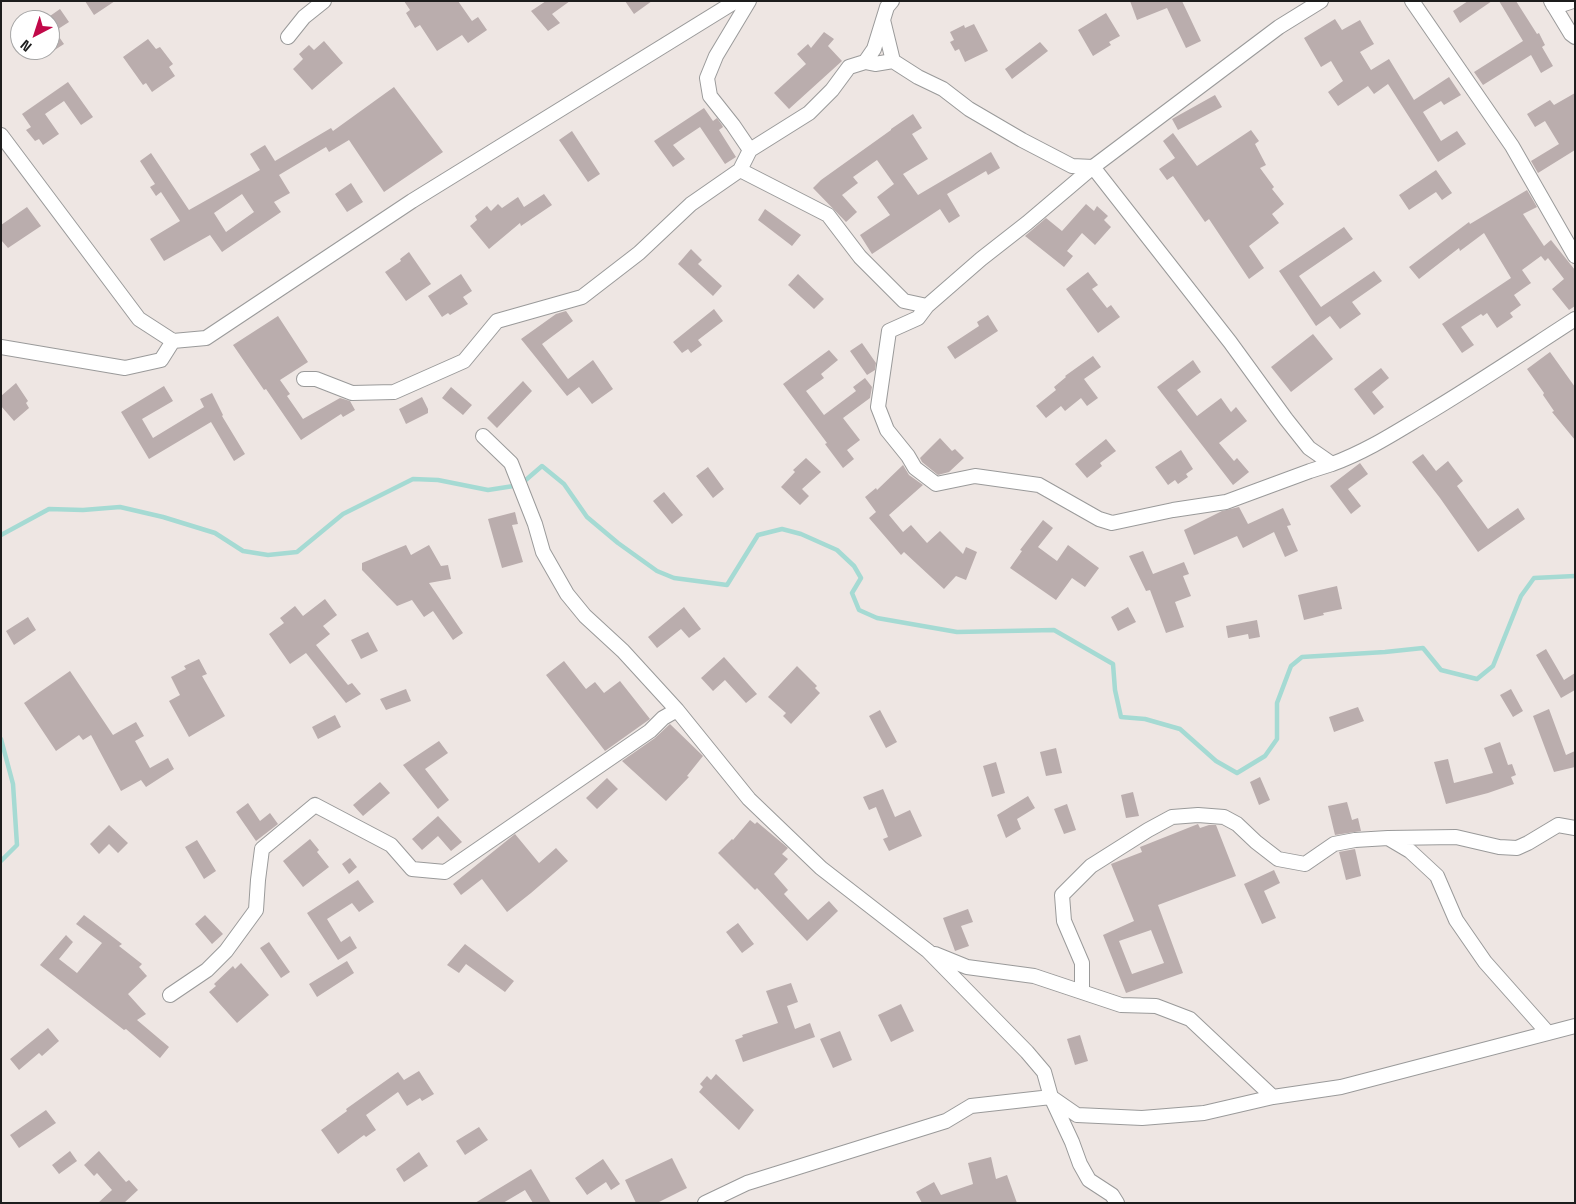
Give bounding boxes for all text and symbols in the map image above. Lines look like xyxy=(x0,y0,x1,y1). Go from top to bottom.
north arrow xyxy=(10,10,60,60)
text: N xyxy=(17,36,35,56)

